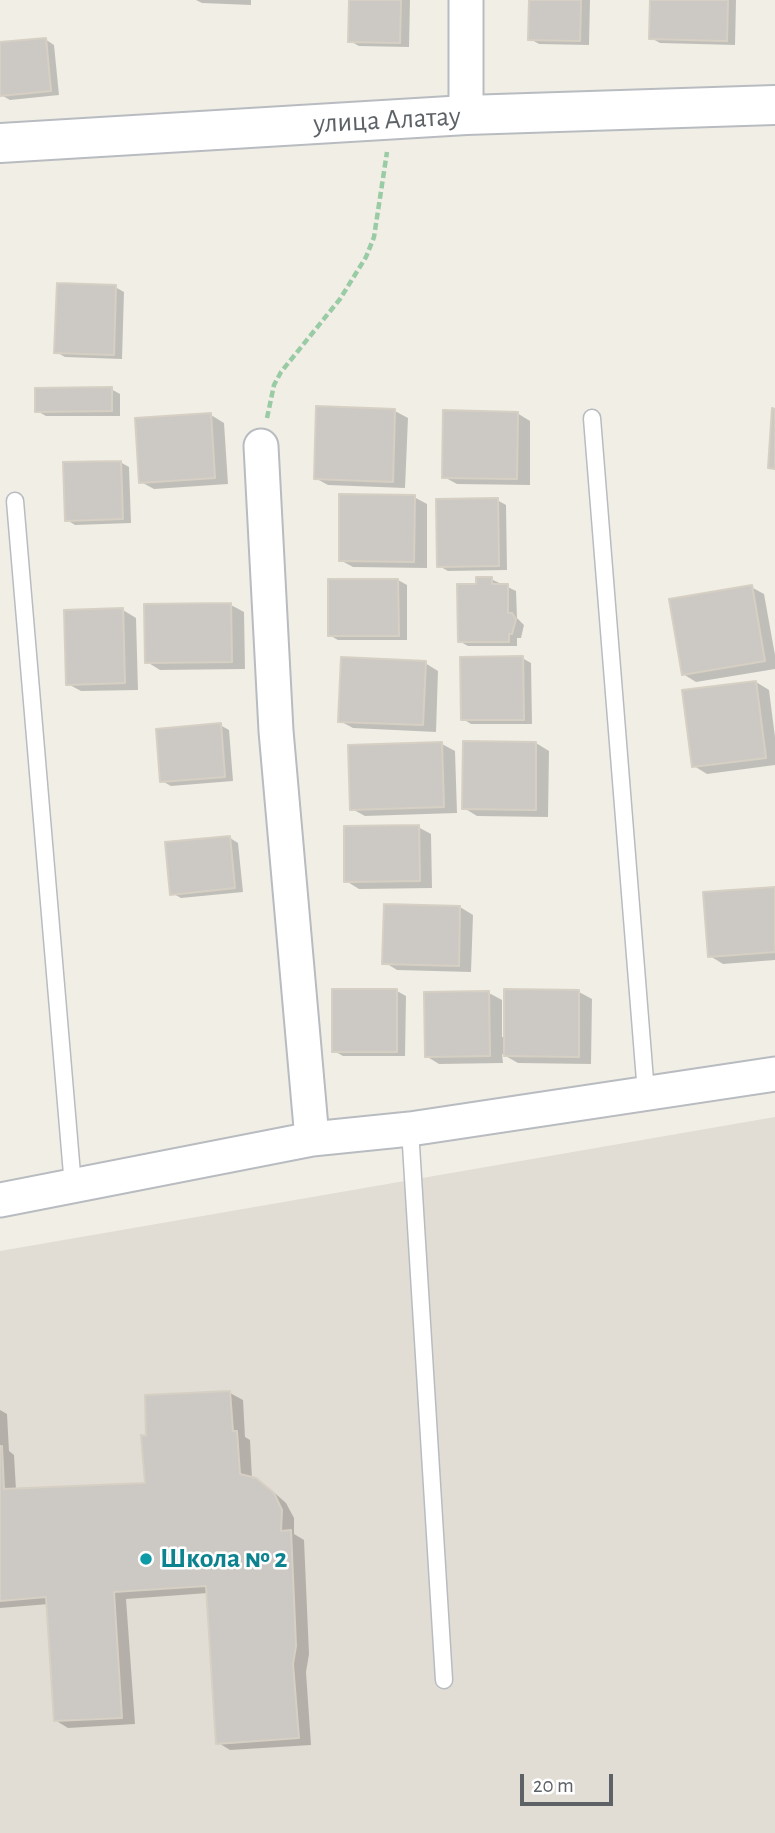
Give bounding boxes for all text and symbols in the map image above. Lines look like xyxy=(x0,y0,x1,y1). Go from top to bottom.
street label: улица Алатау xyxy=(312,99,462,141)
place label: Школа № 2 xyxy=(160,1542,288,1576)
marker: Школа № 2 xyxy=(138,1551,154,1567)
scale bar xyxy=(523,1759,616,1803)
text: 20 m xyxy=(533,1775,574,1796)

